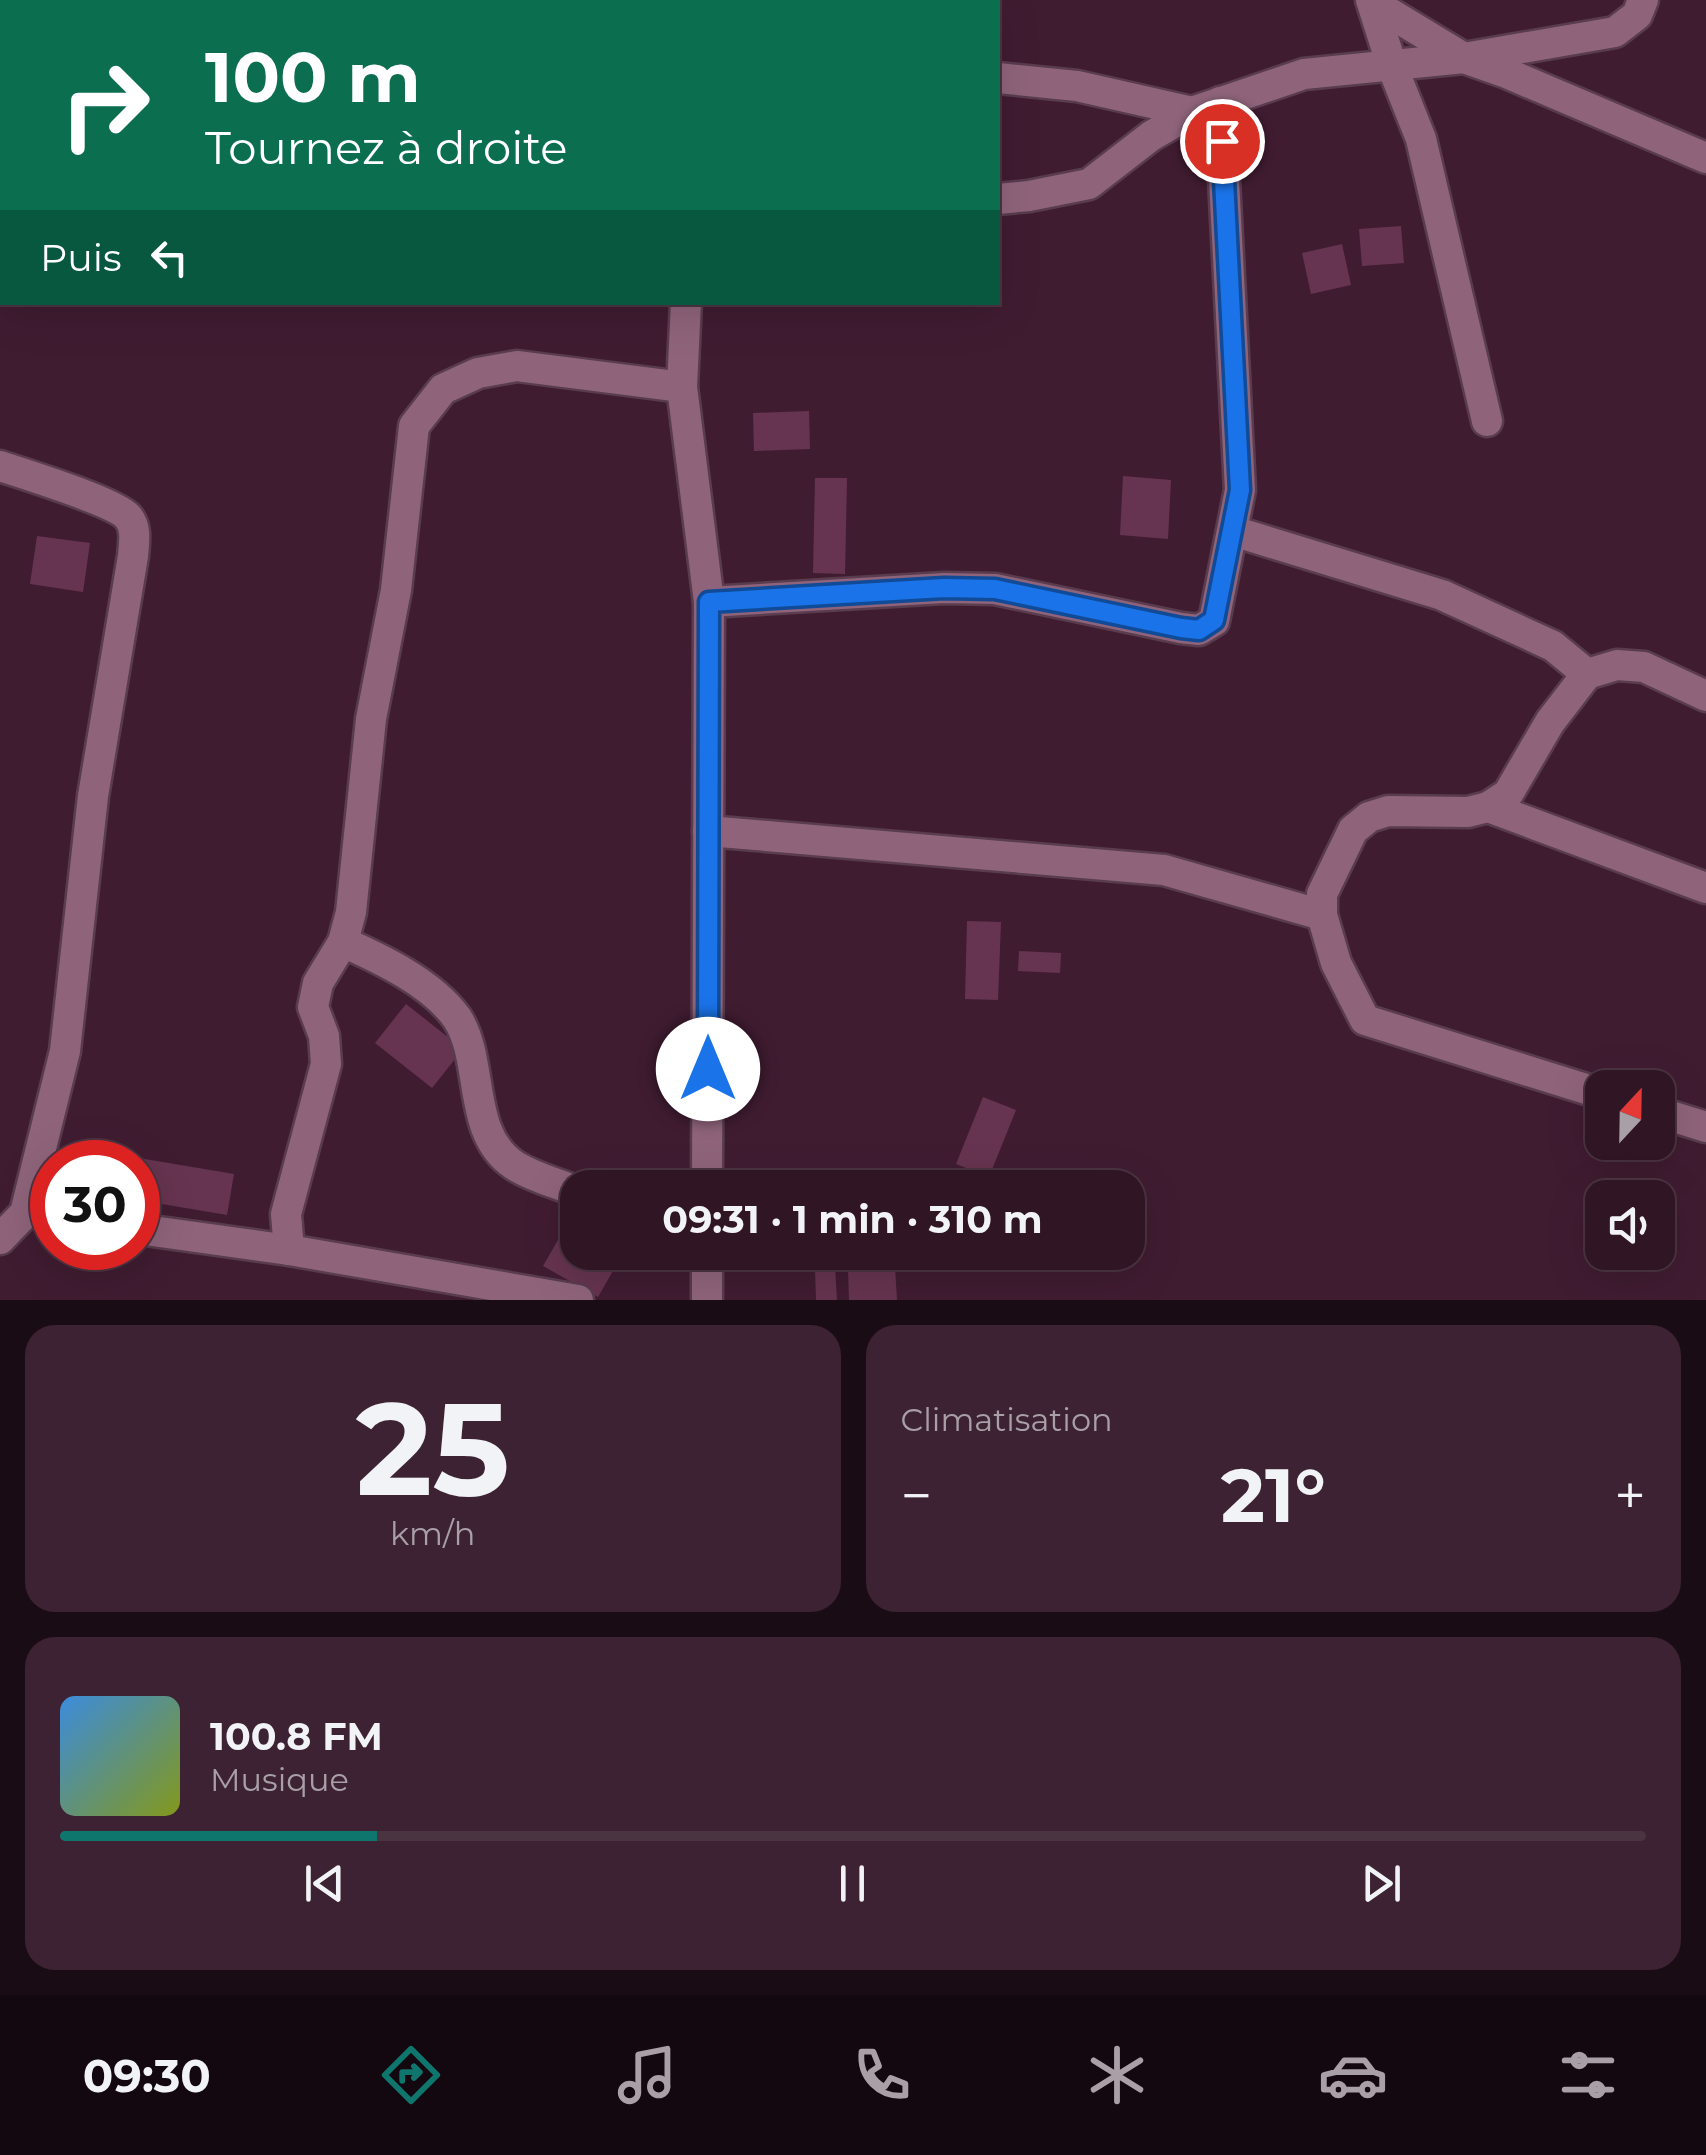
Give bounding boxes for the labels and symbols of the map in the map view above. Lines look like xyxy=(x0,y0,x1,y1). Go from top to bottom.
pin xyxy=(1180,99,1265,184)
position arrow xyxy=(656,1017,760,1121)
north arrow xyxy=(1585,1070,1675,1160)
speed limit sign: 30 xyxy=(30,1140,160,1270)

